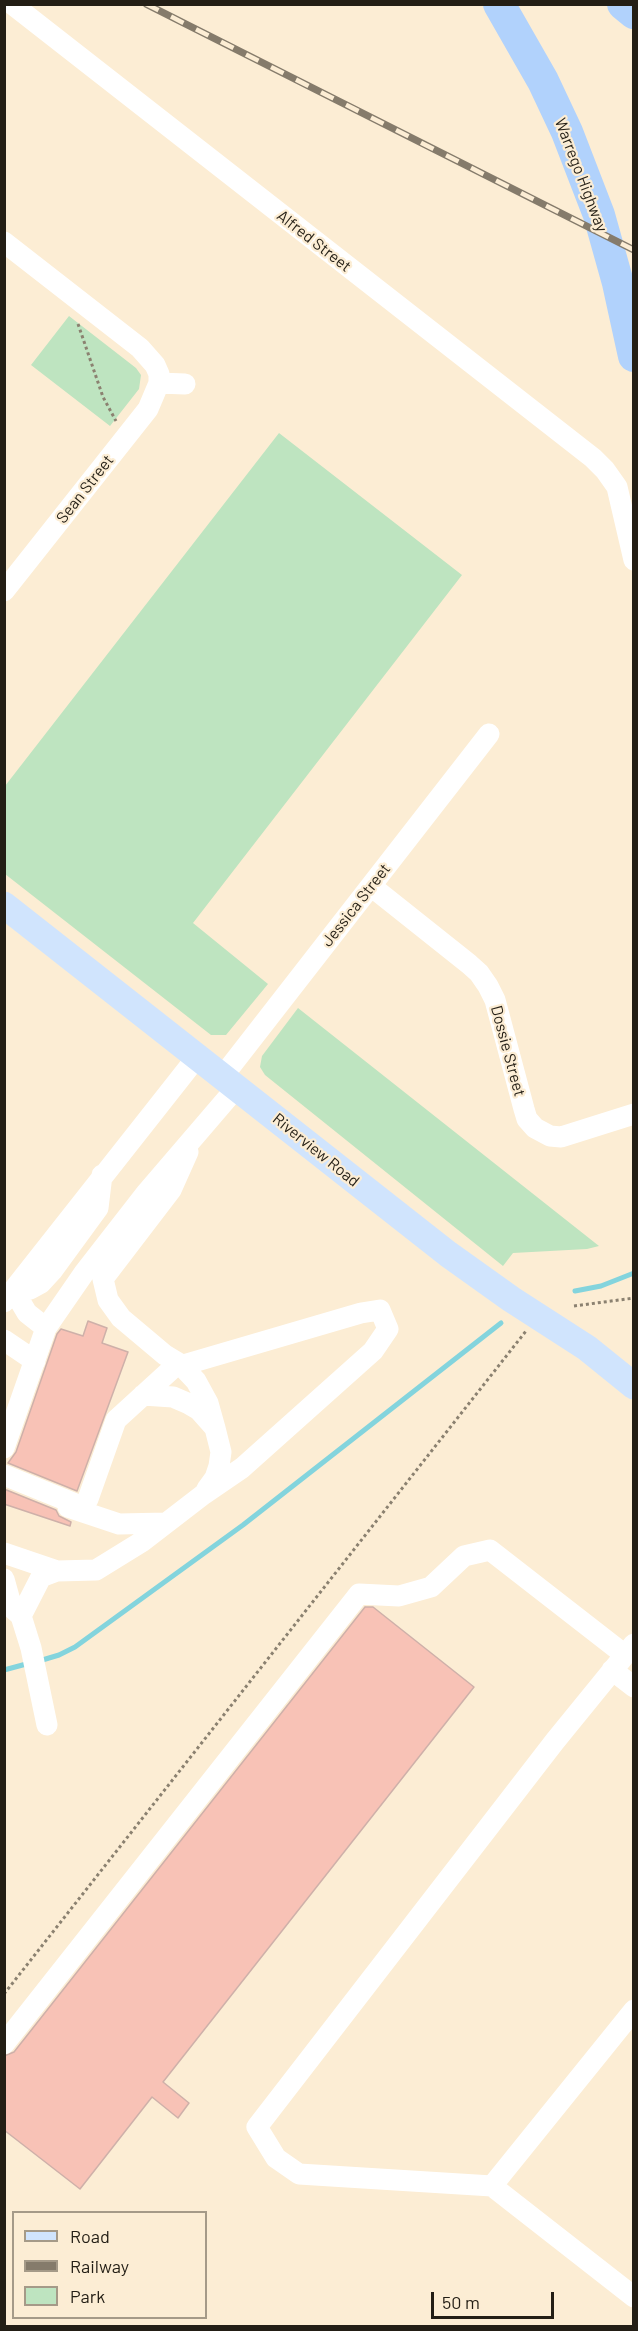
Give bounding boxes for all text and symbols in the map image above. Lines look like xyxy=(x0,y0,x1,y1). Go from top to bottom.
street label: Warrego Highway xyxy=(550,115,612,235)
street label: Alfred Street xyxy=(273,206,355,276)
street label: Sean Street xyxy=(52,451,118,527)
street label: Jessica Street xyxy=(318,860,394,950)
street label: Dossie Street xyxy=(487,1003,529,1099)
street label: Riverview Road xyxy=(269,1109,363,1191)
legend xyxy=(12,2211,207,2319)
text: Road xyxy=(70,2225,110,2247)
text: Railway xyxy=(70,2255,129,2277)
scale bar xyxy=(434,2280,557,2318)
text: Park xyxy=(70,2285,105,2307)
text: 50 m xyxy=(442,2291,480,2313)

